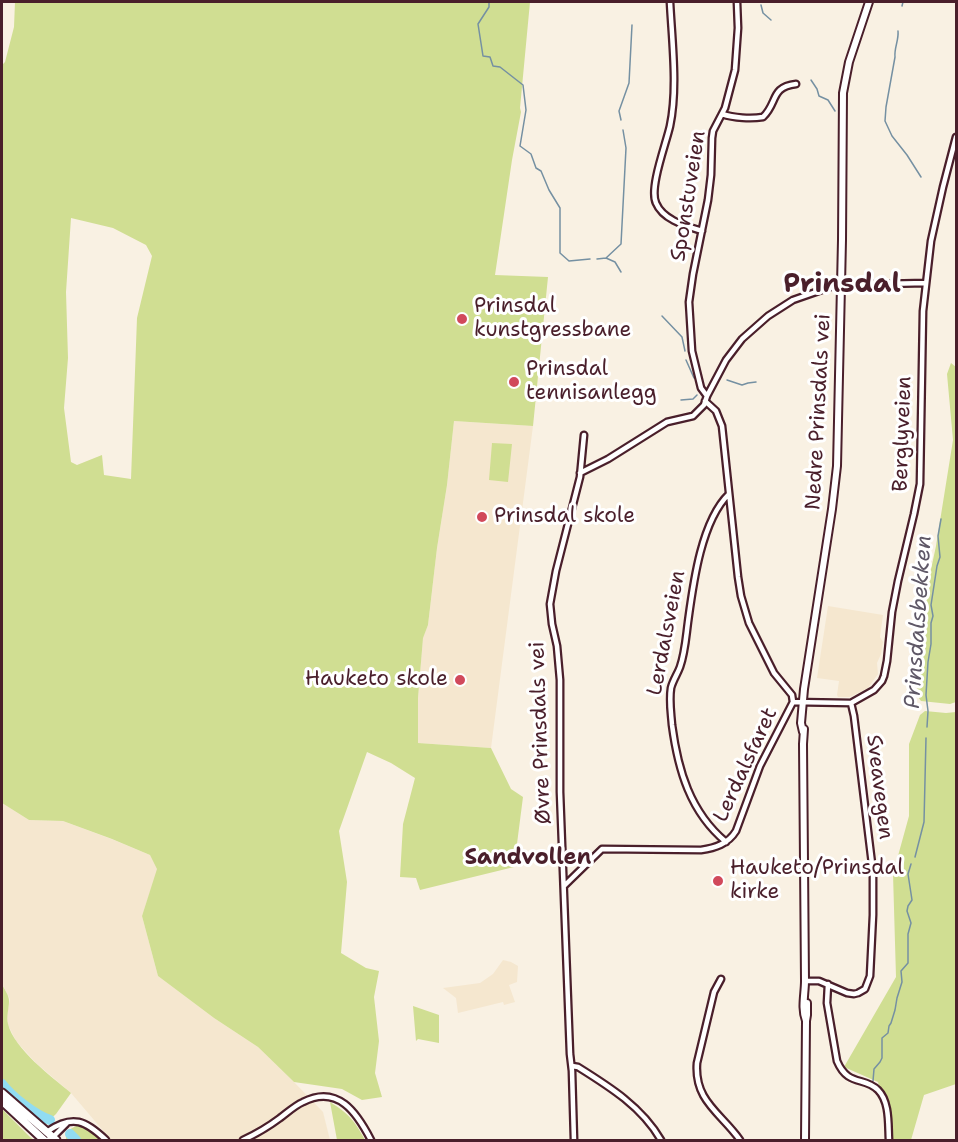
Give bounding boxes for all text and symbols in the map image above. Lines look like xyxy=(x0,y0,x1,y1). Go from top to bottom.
street label: Sponstuveien xyxy=(666,129,712,263)
district label: Prinsdal xyxy=(783,269,901,301)
place label: Prinsdal kunstgressbane xyxy=(474,294,631,344)
marker: Prinsdal kunstgressbane xyxy=(455,312,469,326)
street label: Nedre Prinsdals vei xyxy=(801,313,837,511)
place label: Prinsdal tennisanlegg xyxy=(526,357,657,407)
marker: Prinsdal tennisanlegg xyxy=(507,375,521,389)
street label: Berglyveien xyxy=(888,376,918,492)
place label: Prinsdal skole xyxy=(494,504,635,530)
marker: Prinsdal skole xyxy=(475,510,489,524)
water label: Prinsdalsbekken xyxy=(900,534,938,710)
street label: Lerdalsveien xyxy=(643,568,691,698)
street label: Øvre Prinsdals vei xyxy=(525,641,557,825)
place label: Hauketo skole xyxy=(305,667,448,693)
marker: Hauketo skole xyxy=(453,673,467,687)
street label: Lerdalsfaret xyxy=(709,704,783,826)
street label: Sveavegen xyxy=(860,733,898,841)
district label: Sandvollen xyxy=(465,845,591,871)
place label: Hauketo/Prinsdal kirke xyxy=(730,856,904,906)
marker: Hauketo/Prinsdal kirke xyxy=(711,874,725,888)

